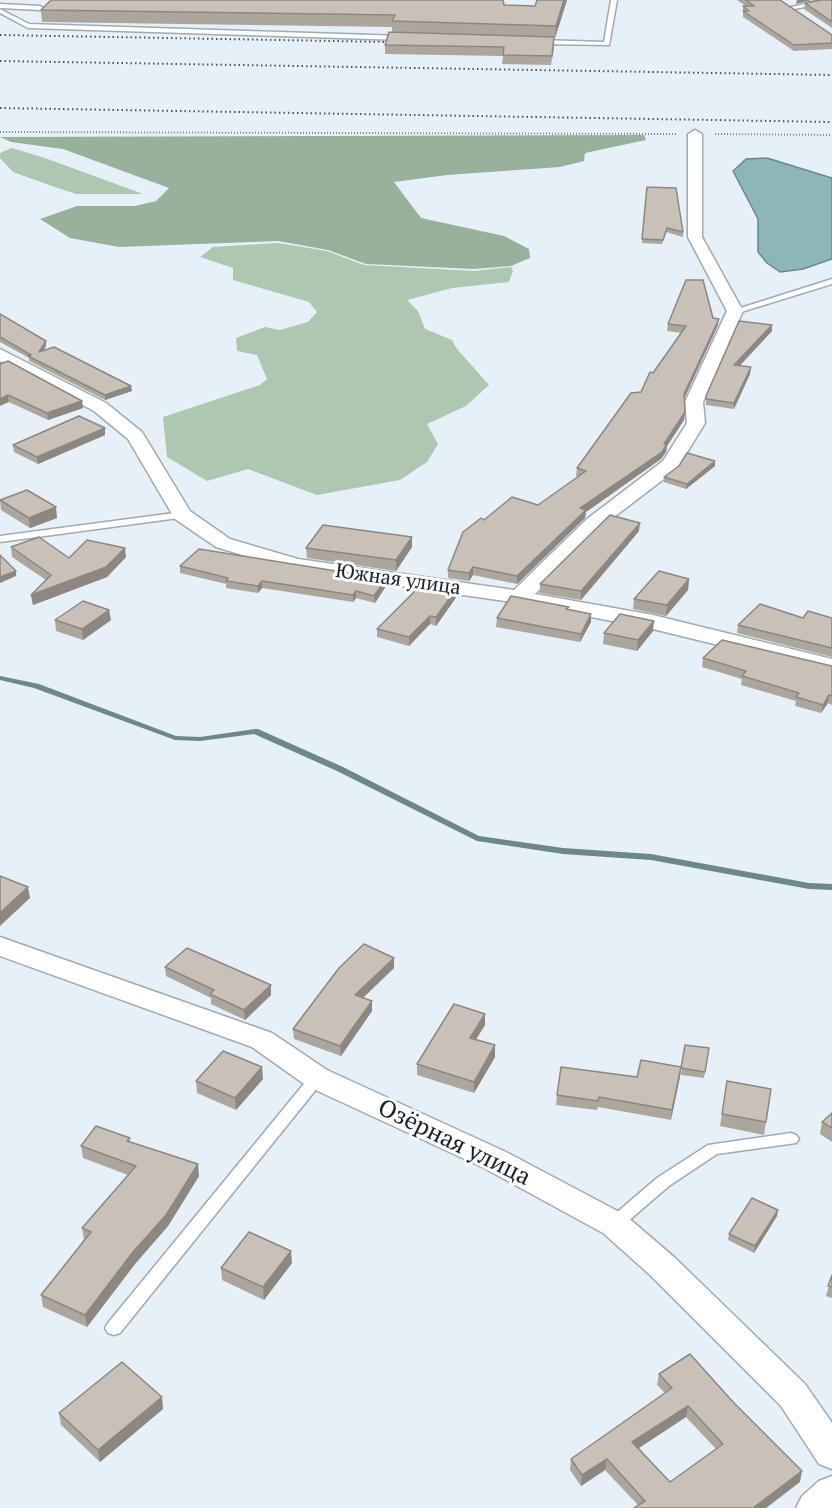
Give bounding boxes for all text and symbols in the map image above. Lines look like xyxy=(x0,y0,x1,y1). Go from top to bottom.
street label: Южная улица xyxy=(334,559,462,601)
street label: Озёрная улица xyxy=(373,1094,535,1192)

